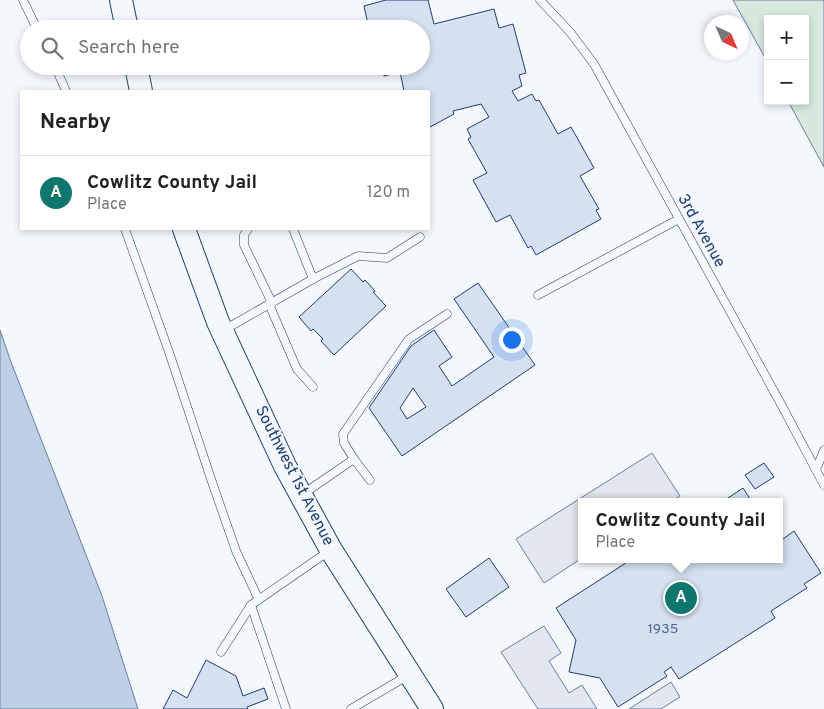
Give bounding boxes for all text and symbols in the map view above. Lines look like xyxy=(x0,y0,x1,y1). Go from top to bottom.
north arrow xyxy=(704,15,749,60)
map controls xyxy=(764,15,809,105)
button: + xyxy=(764,15,809,60)
search box xyxy=(20,20,430,75)
icon: search xyxy=(38,34,66,62)
text: Search here xyxy=(78,36,180,60)
button: − xyxy=(764,60,809,105)
text: Nearby xyxy=(40,109,111,136)
text: Cowlitz County Jail xyxy=(87,171,257,195)
text: A xyxy=(50,183,62,203)
text: 120 m xyxy=(367,183,410,203)
street label: 3rd Avenue xyxy=(673,191,729,271)
text: Place xyxy=(87,195,127,215)
your location xyxy=(499,327,525,353)
street label: Southwest 1st Avenue xyxy=(250,403,338,549)
popup xyxy=(578,498,783,563)
text: Cowlitz County Jail xyxy=(596,509,765,533)
text: Place xyxy=(596,533,635,553)
pin: A xyxy=(665,579,697,617)
house number: 1935 xyxy=(648,621,678,638)

